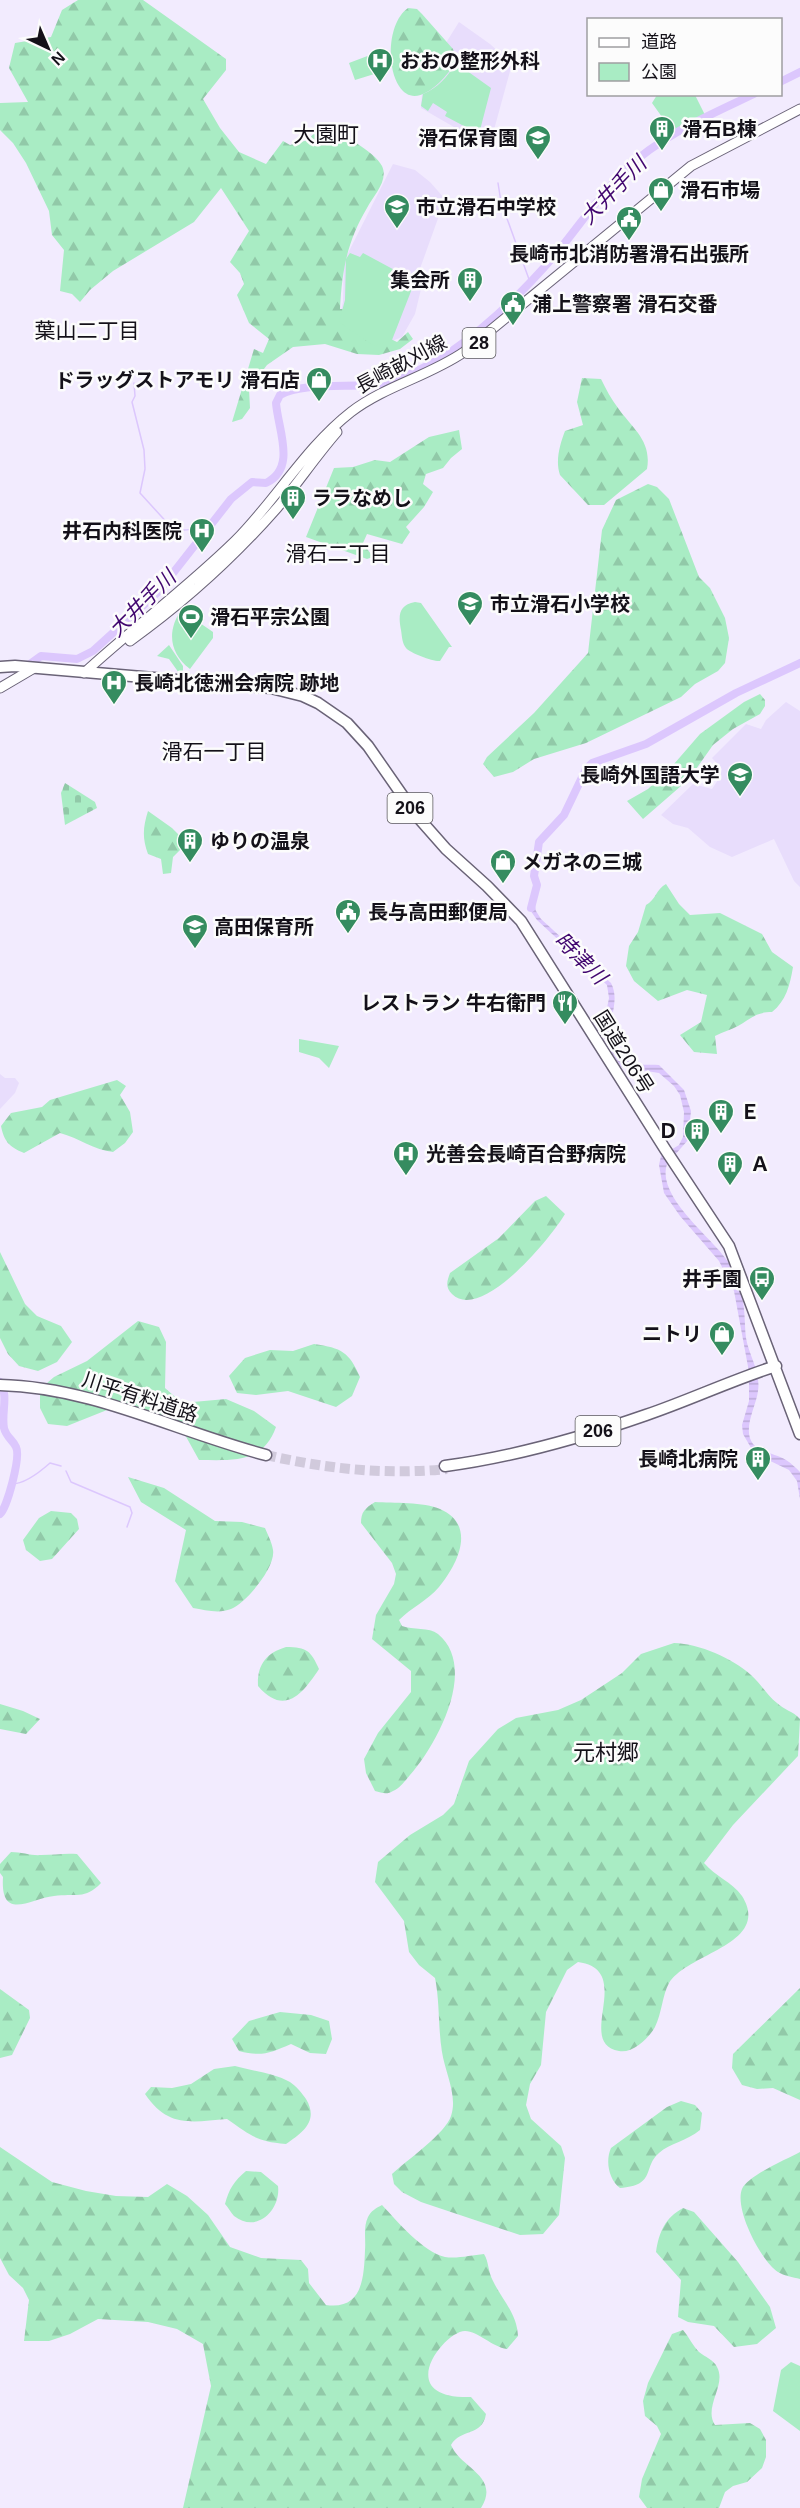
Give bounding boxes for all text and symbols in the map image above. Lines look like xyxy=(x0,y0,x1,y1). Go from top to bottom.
north arrow xyxy=(18,18,78,78)
legend xyxy=(587,18,782,96)
text: 道路 xyxy=(641,32,677,52)
hospital icon: おおの整形外科 xyxy=(365,46,395,84)
text: N xyxy=(48,48,68,69)
place label: おおの整形外科 xyxy=(400,50,540,72)
text: 公園 xyxy=(641,62,677,82)
building icon: 滑石B棟 xyxy=(647,114,677,152)
place label: 滑石B棟 xyxy=(682,118,756,140)
district label: 大園町 xyxy=(293,122,359,147)
school or university icon: 滑石保育園 xyxy=(523,123,553,161)
place label: 滑石保育園 xyxy=(418,127,518,149)
water label: 大井手川 xyxy=(576,150,652,228)
shop icon: 滑石市場 xyxy=(646,175,676,213)
place label: 滑石市場 xyxy=(680,179,760,201)
school or university icon: 市立滑石中学校 xyxy=(382,192,412,230)
place label: 市立滑石中学校 xyxy=(416,196,556,218)
public building icon: 長崎市北消防署滑石出張所 xyxy=(614,204,644,242)
place label: 長崎市北消防署滑石出張所 xyxy=(509,243,749,265)
building icon: 集会所 xyxy=(455,265,485,303)
place label: 集会所 xyxy=(390,269,450,291)
public building icon: 浦上警察署 滑石交番 xyxy=(498,289,528,327)
place label: 浦上警察署 滑石交番 xyxy=(532,293,718,315)
district label: 葉山二丁目 xyxy=(35,319,140,342)
road number: 28 xyxy=(462,328,496,358)
street label: 長崎畝刈線 xyxy=(352,331,450,397)
shop icon: ドラッグストアモリ 滑石店 xyxy=(304,365,334,403)
place label: ドラッグストアモリ 滑石店 xyxy=(54,369,300,391)
building icon: ララなめし xyxy=(278,483,308,521)
place label: ララなめし xyxy=(312,487,412,509)
hospital icon: 井石内科医院 xyxy=(187,516,217,554)
place label: 井石内科医院 xyxy=(62,520,182,542)
district label: 滑石二丁目 xyxy=(286,542,391,565)
water label: 大井手川 xyxy=(104,564,181,641)
school or university icon: 市立滑石小学校 xyxy=(455,589,485,627)
place label: 市立滑石小学校 xyxy=(490,593,630,615)
sports icon: 滑石平宗公園 xyxy=(176,602,206,640)
place label: 滑石平宗公園 xyxy=(210,606,330,628)
hospital icon: 長崎北徳洲会病院 跡地 xyxy=(99,668,129,706)
place label: 長崎北徳洲会病院 跡地 xyxy=(134,672,340,694)
district label: 滑石一丁目 xyxy=(162,740,267,763)
school or university icon: 長崎外国語大学 xyxy=(725,760,755,798)
place label: 長崎外国語大学 xyxy=(580,764,720,786)
road number: 206 xyxy=(388,793,432,823)
building icon: ゆりの温泉 xyxy=(175,826,205,864)
place label: ゆりの温泉 xyxy=(210,830,310,852)
shop icon: メガネの三城 xyxy=(488,847,518,885)
place label: メガネの三城 xyxy=(522,851,642,873)
public building icon: 長与高田郵便局 xyxy=(333,897,363,935)
place label: 長与高田郵便局 xyxy=(368,901,508,923)
school or university icon: 高田保育所 xyxy=(180,912,210,950)
place label: 高田保育所 xyxy=(214,916,314,938)
water label: 時津川 xyxy=(551,928,613,990)
restaurant icon: レストラン 牛右衛門 xyxy=(550,988,580,1026)
place label: レストラン 牛右衛門 xyxy=(360,992,546,1014)
street label: 国道206号 xyxy=(590,1007,658,1097)
building icon: Ｅ xyxy=(706,1097,736,1135)
place label: Ｅ xyxy=(740,1101,760,1123)
building icon: Ｄ xyxy=(682,1116,712,1154)
place label: Ｄ xyxy=(658,1120,678,1142)
hospital icon: 光善会長崎百合野病院 xyxy=(391,1139,421,1177)
place label: 光善会長崎百合野病院 xyxy=(426,1143,626,1165)
building icon: Ａ xyxy=(715,1149,745,1187)
place label: Ａ xyxy=(750,1153,770,1175)
bus stop icon: 井手園 xyxy=(747,1264,777,1302)
place label: 井手園 xyxy=(682,1268,742,1290)
shop icon: ニトリ xyxy=(707,1319,737,1357)
place label: ニトリ xyxy=(642,1323,702,1345)
street label: 川平有料道路 xyxy=(80,1368,200,1426)
road number: 206 xyxy=(576,1416,620,1446)
building icon: 長崎北病院 xyxy=(743,1444,773,1482)
place label: 長崎北病院 xyxy=(638,1448,738,1470)
district label: 元村郷 xyxy=(573,1740,639,1765)

